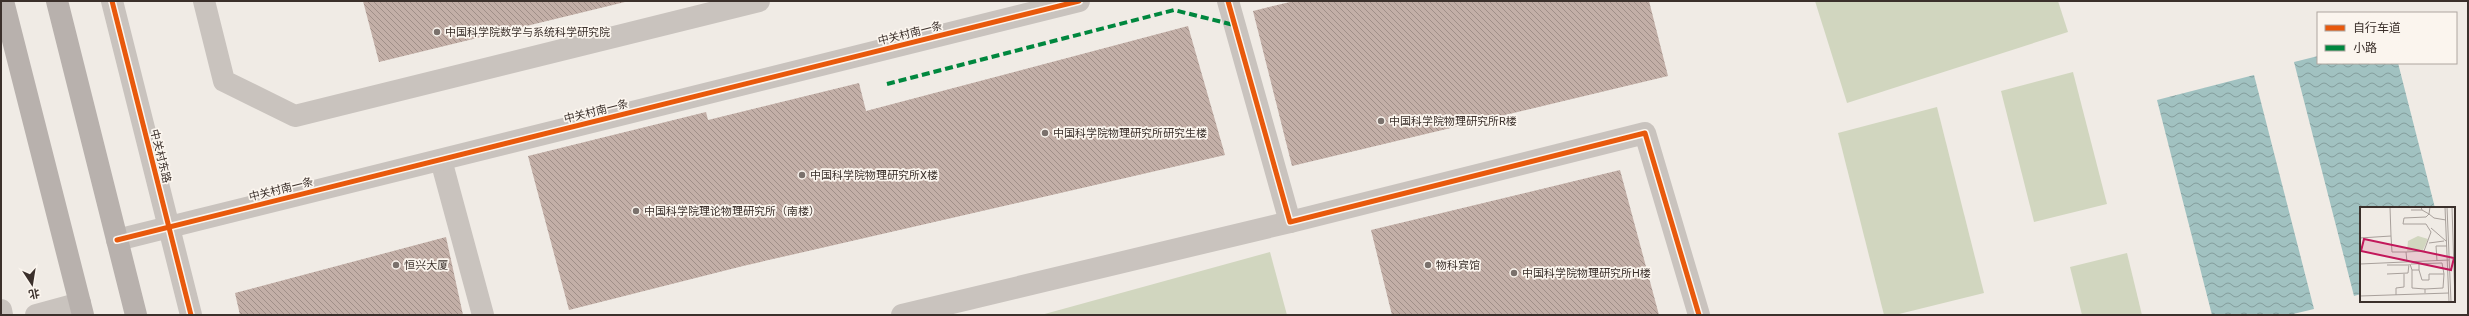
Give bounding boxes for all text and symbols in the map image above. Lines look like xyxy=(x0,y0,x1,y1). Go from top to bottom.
legend xyxy=(2317,12,2457,64)
street label: 中关村南一条 xyxy=(877,19,944,48)
text: 自行车道 xyxy=(2353,21,2401,35)
place label: 中国科学院数学与系统科学研究院 xyxy=(445,26,610,39)
marker: 中国科学院数学与系统科学研究院 xyxy=(432,27,442,37)
text: 小路 xyxy=(2353,41,2377,55)
street label: 中关村南一条 xyxy=(563,97,630,126)
place label: 中国科学院物理研究所R楼 xyxy=(1389,115,1517,128)
marker: 中国科学院物理研究所R楼 xyxy=(1376,116,1386,126)
place label: 中国科学院物理研究所研究生楼 xyxy=(1053,127,1207,140)
street label: 中关村东路 xyxy=(148,128,173,184)
marker: 中国科学院物理研究所研究生楼 xyxy=(1040,128,1050,138)
place label: 中国科学院物理研究所X楼 xyxy=(810,169,938,182)
marker: 中国科学院物理研究所X楼 xyxy=(797,170,807,180)
street label: 中关村南一条 xyxy=(248,175,315,204)
place label: 中国科学院理论物理研究所（南楼） xyxy=(644,205,820,218)
marker: 中国科学院理论物理研究所（南楼） xyxy=(631,206,641,216)
inset map xyxy=(2360,207,2455,302)
place label: 恒兴大厦 xyxy=(404,259,448,272)
place label: 物科宾馆 xyxy=(1436,259,1480,272)
marker: 恒兴大厦 xyxy=(391,260,401,270)
marker: 物科宾馆 xyxy=(1423,260,1433,270)
north arrow xyxy=(12,264,52,304)
place label: 中国科学院物理研究所H楼 xyxy=(1522,267,1651,280)
marker: 中国科学院物理研究所H楼 xyxy=(1509,268,1519,278)
text: 北 xyxy=(27,286,41,301)

